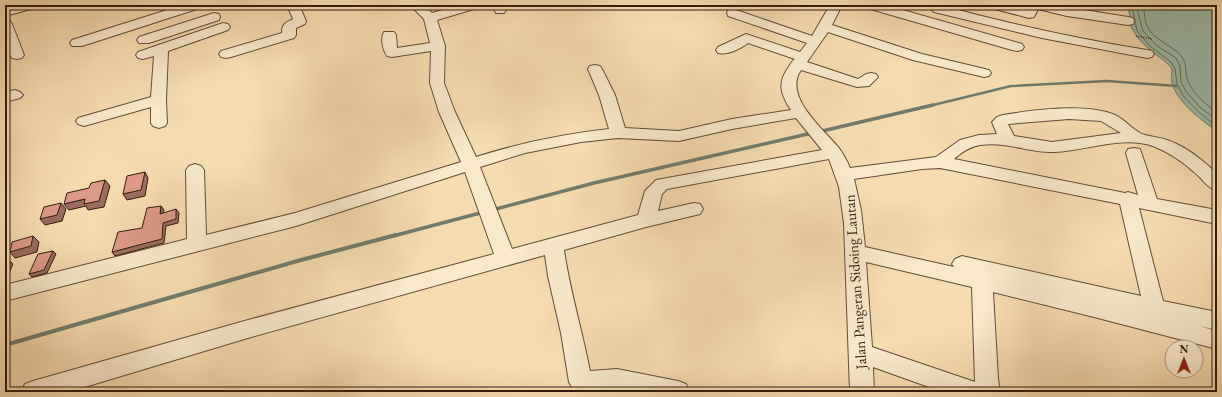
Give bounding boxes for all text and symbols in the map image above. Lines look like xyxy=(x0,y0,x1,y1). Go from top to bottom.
street label: Jalan Pangeran Sidoing Lautan xyxy=(839,194,871,372)
north arrow xyxy=(1164,339,1204,379)
text: N xyxy=(1180,342,1189,356)

